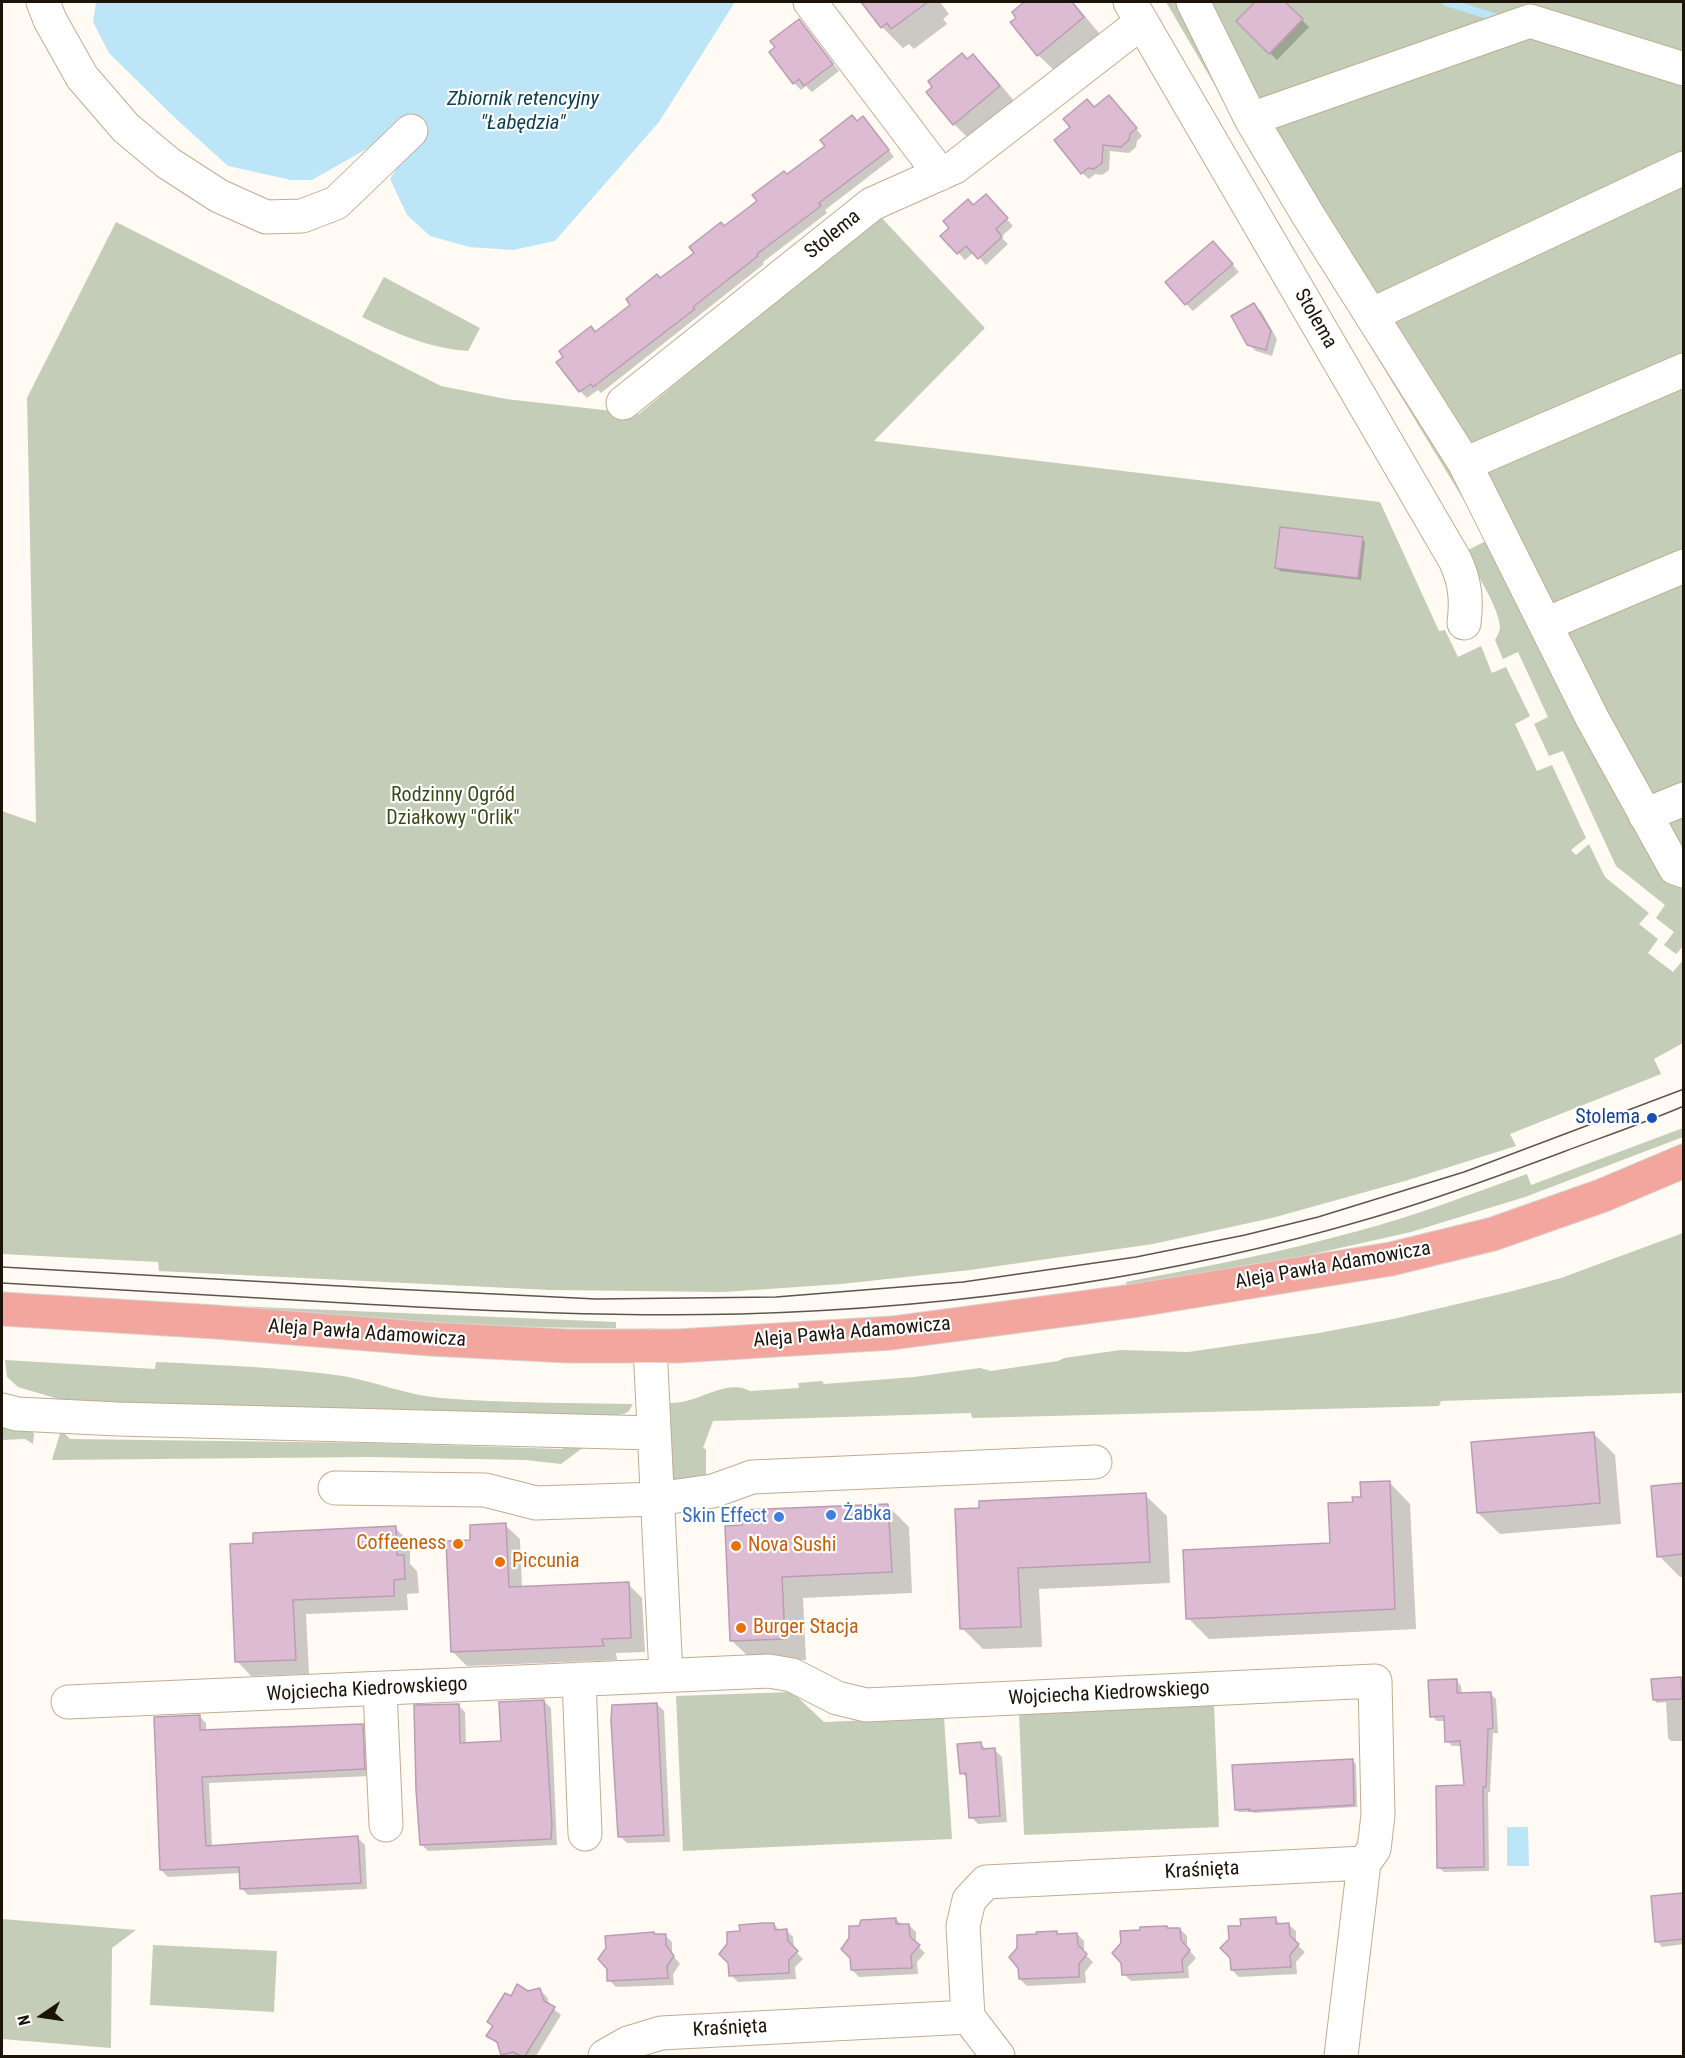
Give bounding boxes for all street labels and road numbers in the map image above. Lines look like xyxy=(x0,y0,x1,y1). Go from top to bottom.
street label: Stolema xyxy=(800,205,866,265)
street label: Stolema xyxy=(1288,285,1342,353)
street label: Aleja Pawła Adamowicza xyxy=(1233,1237,1433,1295)
street label: Aleja Pawła Adamowicza xyxy=(752,1312,952,1354)
street label: Aleja Pawła Adamowicza xyxy=(267,1315,467,1353)
street label: Wojciecha Kiedrowskiego xyxy=(266,1673,468,1707)
street label: Wojciecha Kiedrowskiego xyxy=(1008,1677,1210,1711)
street label: Kraśnięta xyxy=(1164,1857,1240,1885)
street label: Kraśnięta xyxy=(692,2015,768,2043)

